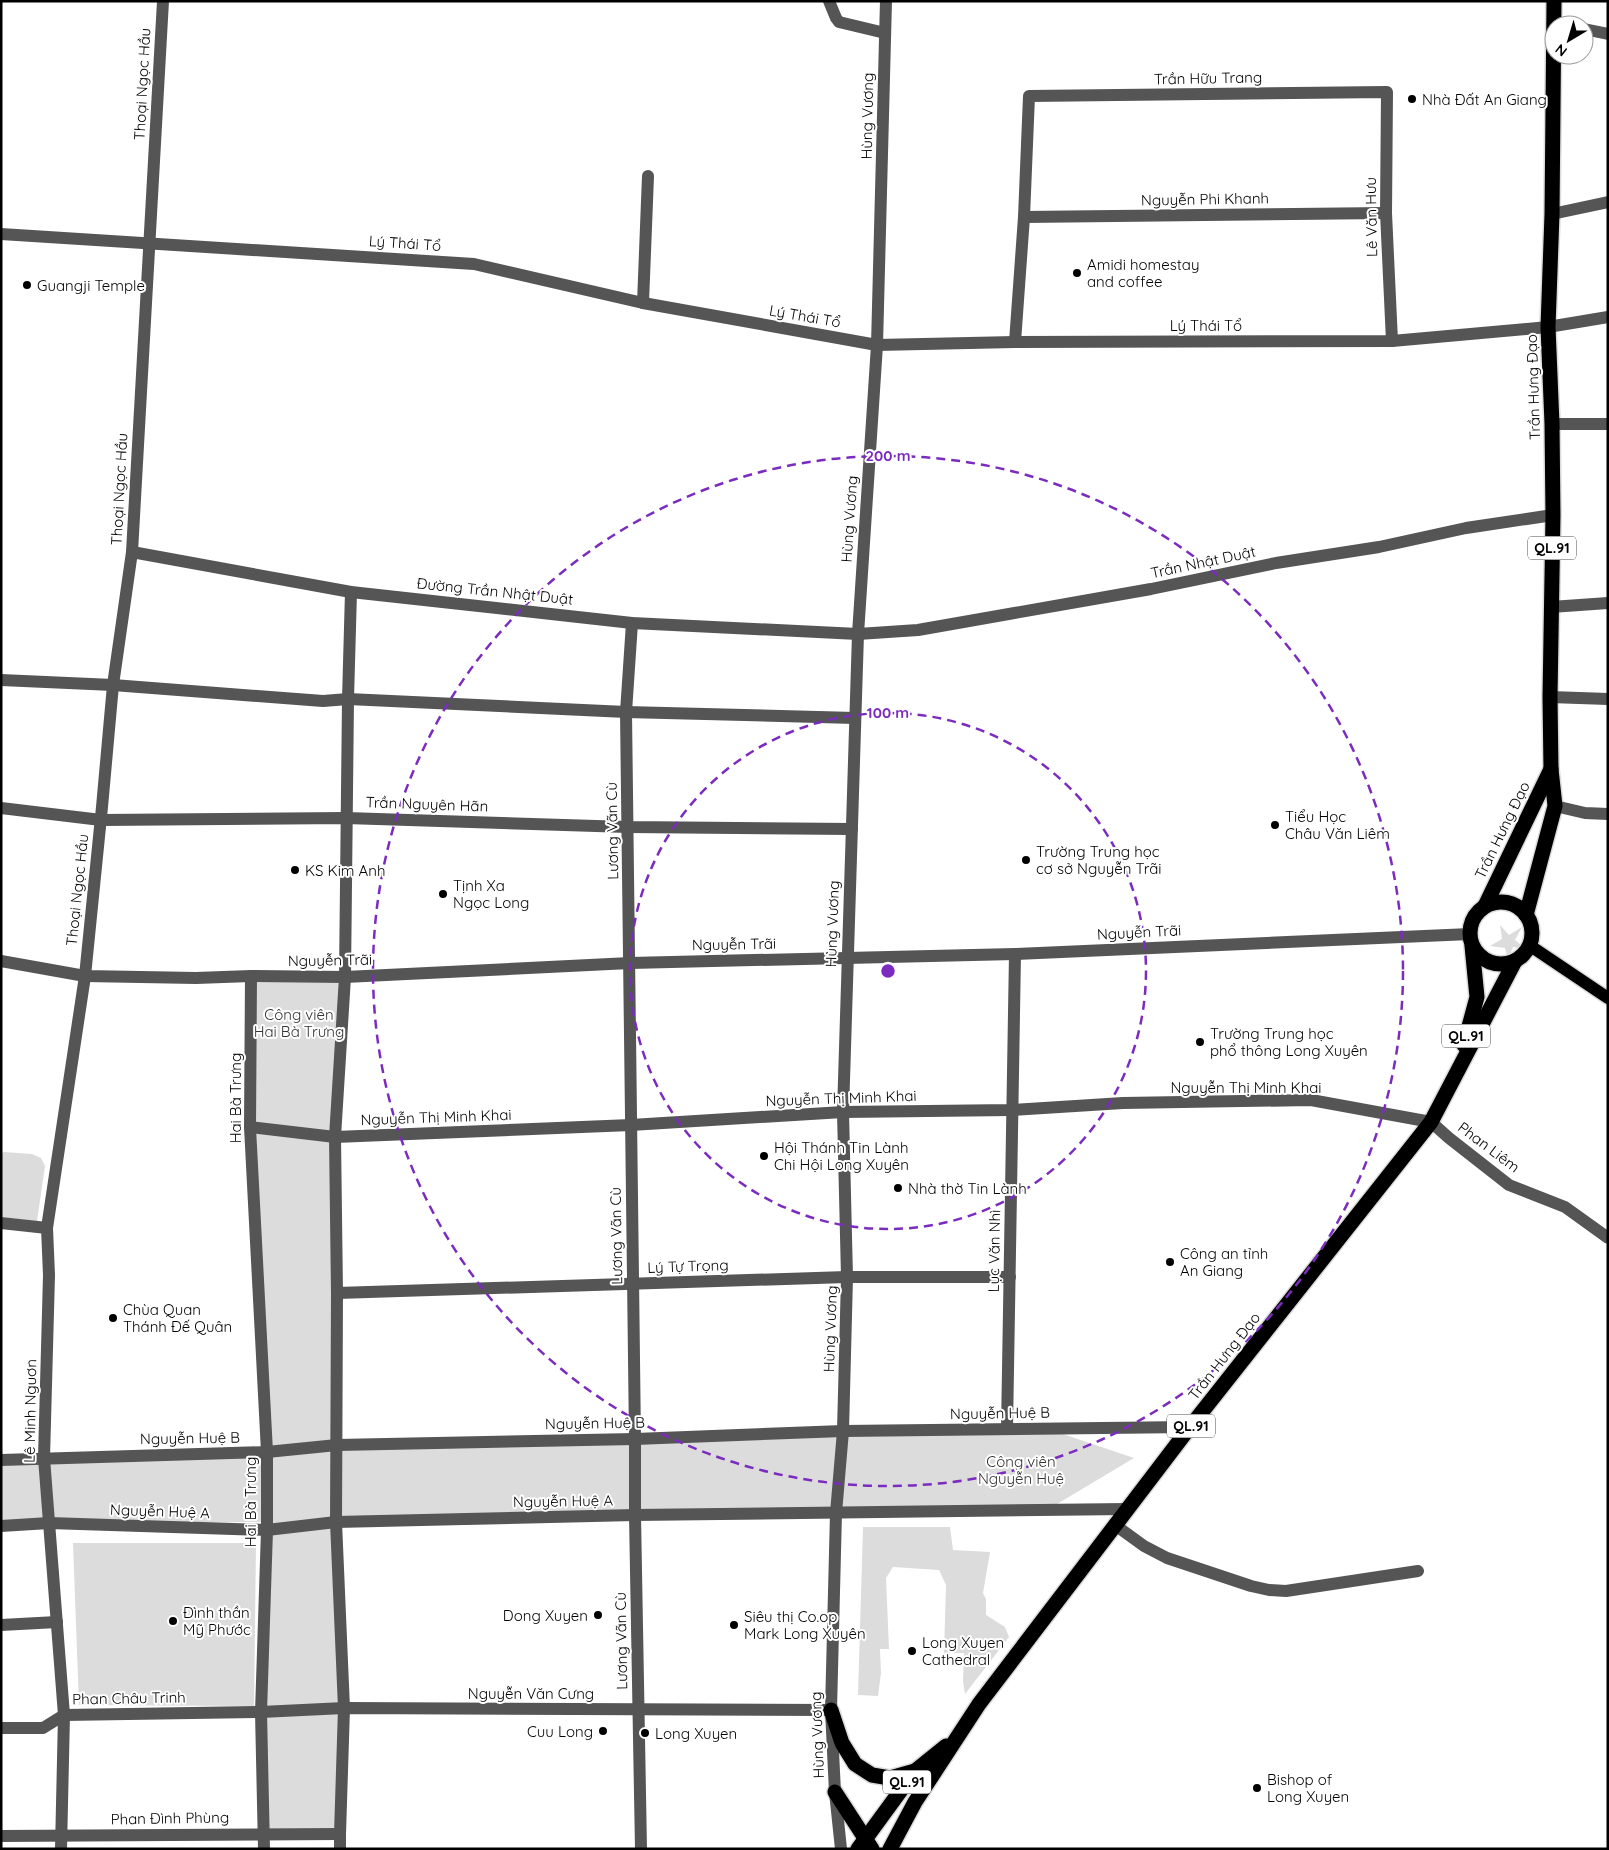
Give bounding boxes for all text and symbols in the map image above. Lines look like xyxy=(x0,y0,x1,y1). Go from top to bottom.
north arrow xyxy=(1544,15,1594,65)
street label: Thoại Ngọc Hầu xyxy=(130,27,154,141)
text: N xyxy=(1551,40,1571,61)
street label: Trần Hữu Trang xyxy=(1154,68,1262,88)
street label: Hùng Vương xyxy=(857,72,877,160)
place label: Nhà Đất An Giang xyxy=(1422,90,1547,109)
marker: Nhà Đất An Giang xyxy=(1406,93,1418,105)
street label: Lê Văn Hưu xyxy=(1361,177,1381,257)
street label: Nguyễn Phi Khanh xyxy=(1141,188,1269,210)
street label: Lý Thái Tổ xyxy=(368,231,442,255)
place label: Amidi homestay and coffee xyxy=(1087,255,1199,291)
marker: Amidi homestay and coffee xyxy=(1071,267,1083,279)
place label: Guangji Temple xyxy=(37,276,145,295)
marker: Guangji Temple xyxy=(21,279,33,291)
street label: Lý Thái Tổ xyxy=(768,300,842,332)
street label: Lý Thái Tổ xyxy=(1170,316,1242,335)
street label: Trần Hưng Đạo xyxy=(1522,334,1544,440)
street label: Thoại Ngọc Hầu xyxy=(107,432,131,546)
text: 200 m xyxy=(866,446,911,465)
street label: Hùng Vương xyxy=(836,475,862,563)
road number: QL.91 xyxy=(1528,536,1576,560)
street label: Trần Nhật Duật xyxy=(1149,542,1257,582)
street label: Đường Trần Nhật Duật xyxy=(416,573,574,609)
text: 100 m xyxy=(867,703,909,722)
street label: Trần Hưng Đạo xyxy=(1470,778,1534,882)
street label: Lương Vãn Cù xyxy=(602,782,622,880)
street label: Trần Nguyên Hãn xyxy=(365,792,489,816)
place label: Tiểu Học Châu Văn Liêm xyxy=(1285,807,1390,843)
marker: Tiểu Học Châu Văn Liêm xyxy=(1269,819,1281,831)
street label: Thoại Ngọc Hầu xyxy=(62,833,92,947)
place label: Trường Trung học cơ sở Nguyễn Trãi xyxy=(1036,842,1162,878)
marker: Trường Trung học cơ sở Nguyễn Trãi xyxy=(1020,854,1032,866)
place label: KS Kim Anh xyxy=(305,861,386,880)
marker: KS Kim Anh xyxy=(289,864,301,876)
place label: Tịnh Xa Ngọc Long xyxy=(453,876,529,912)
street label: Hùng Vương xyxy=(821,880,843,968)
marker: Tịnh Xa Ngọc Long xyxy=(437,888,449,900)
street label: Nguyễn Trãi xyxy=(1096,920,1182,944)
street label: Nguyễn Trãi xyxy=(692,934,776,954)
street label: Nguyễn Trãi xyxy=(288,950,372,970)
centre of rings xyxy=(879,962,897,980)
park label: Công viên Hai Bà Trưng xyxy=(254,1005,344,1041)
place label: Trường Trung học phổ thông Long Xuyên xyxy=(1210,1024,1368,1060)
road number: QL.91 xyxy=(1442,1024,1490,1048)
marker: Trường Trung học phổ thông Long Xuyên xyxy=(1194,1036,1206,1048)
street label: Hai Bà Trưng xyxy=(226,1053,245,1143)
street label: Nguyễn Thị Minh Khai xyxy=(1170,1078,1322,1097)
street label: Nguyễn Thị Minh Khai xyxy=(765,1086,917,1110)
street label: Nguyễn Thị Minh Khai xyxy=(360,1105,512,1129)
street label: Phan Liêm xyxy=(1454,1118,1524,1176)
place label: Hội Thánh Tin Lành Chi Hội Long Xuyên xyxy=(774,1138,909,1174)
marker: Hội Thánh Tin Lành Chi Hội Long Xuyên xyxy=(758,1150,770,1162)
place label: Nhà thờ Tin Lành xyxy=(908,1179,1027,1198)
marker: Nhà thờ Tin Lành xyxy=(892,1182,904,1194)
street label: Lương Vãn Cù xyxy=(606,1187,626,1285)
street label: Lục Văn Nhì xyxy=(984,1210,1004,1292)
place label: Công an tỉnh An Giang xyxy=(1180,1244,1268,1280)
street label: Lý Tự Trọng xyxy=(647,1255,729,1277)
marker: Công an tỉnh An Giang xyxy=(1164,1256,1176,1268)
street label: Hùng Vương xyxy=(819,1285,841,1373)
place label: Chùa Quan Thánh Đế Quân xyxy=(123,1300,232,1336)
street label: Trần Hưng Đạo xyxy=(1184,1308,1264,1404)
marker: Chùa Quan Thánh Đế Quân xyxy=(107,1312,119,1324)
street label: Lê Minh Nguơn xyxy=(20,1359,40,1463)
street label: Nguyễn Huệ B xyxy=(950,1403,1050,1423)
street label: Nguyễn Huệ B xyxy=(545,1413,645,1433)
road number: QL.91 xyxy=(1167,1414,1215,1438)
street label: Nguyễn Huệ B xyxy=(140,1428,240,1448)
park label: Công viên Nguyễn Huệ xyxy=(978,1452,1064,1488)
street label: Hai Bà Trưng xyxy=(241,1457,260,1547)
street label: Nguyễn Huệ A xyxy=(513,1491,613,1511)
street label: Nguyễn Huệ A xyxy=(110,1500,211,1522)
street label: Lương Vãn Cù xyxy=(611,1592,631,1690)
place label: Đình thần Mỹ Phước xyxy=(183,1603,251,1639)
place label: Dong Xuyen xyxy=(503,1606,588,1625)
place label: Siêu thị Co.op Mark Long Xuyên xyxy=(744,1607,866,1643)
marker: Dong Xuyen xyxy=(592,1609,604,1621)
marker: Đình thần Mỹ Phước xyxy=(167,1615,179,1627)
marker: Siêu thị Co.op Mark Long Xuyên xyxy=(728,1619,740,1631)
place label: Long Xuyen Cathedral xyxy=(922,1633,1004,1669)
marker: Long Xuyen Cathedral xyxy=(906,1645,918,1657)
street label: Nguyễn Văn Cưng xyxy=(468,1684,594,1703)
street label: Phan Châu Trinh xyxy=(72,1688,186,1708)
street label: Hùng Vương xyxy=(806,1691,828,1779)
place label: Cuu Long xyxy=(527,1722,593,1741)
place label: Long Xuyen xyxy=(655,1724,737,1743)
marker: Cuu Long xyxy=(597,1725,609,1737)
marker: Long Xuyen xyxy=(639,1727,651,1739)
road number: QL.91 xyxy=(883,1770,931,1794)
place label: Bishop of Long Xuyen xyxy=(1267,1770,1349,1806)
marker: Bishop of Long Xuyen xyxy=(1251,1782,1263,1794)
street label: Phan Đình Phùng xyxy=(111,1807,229,1829)

